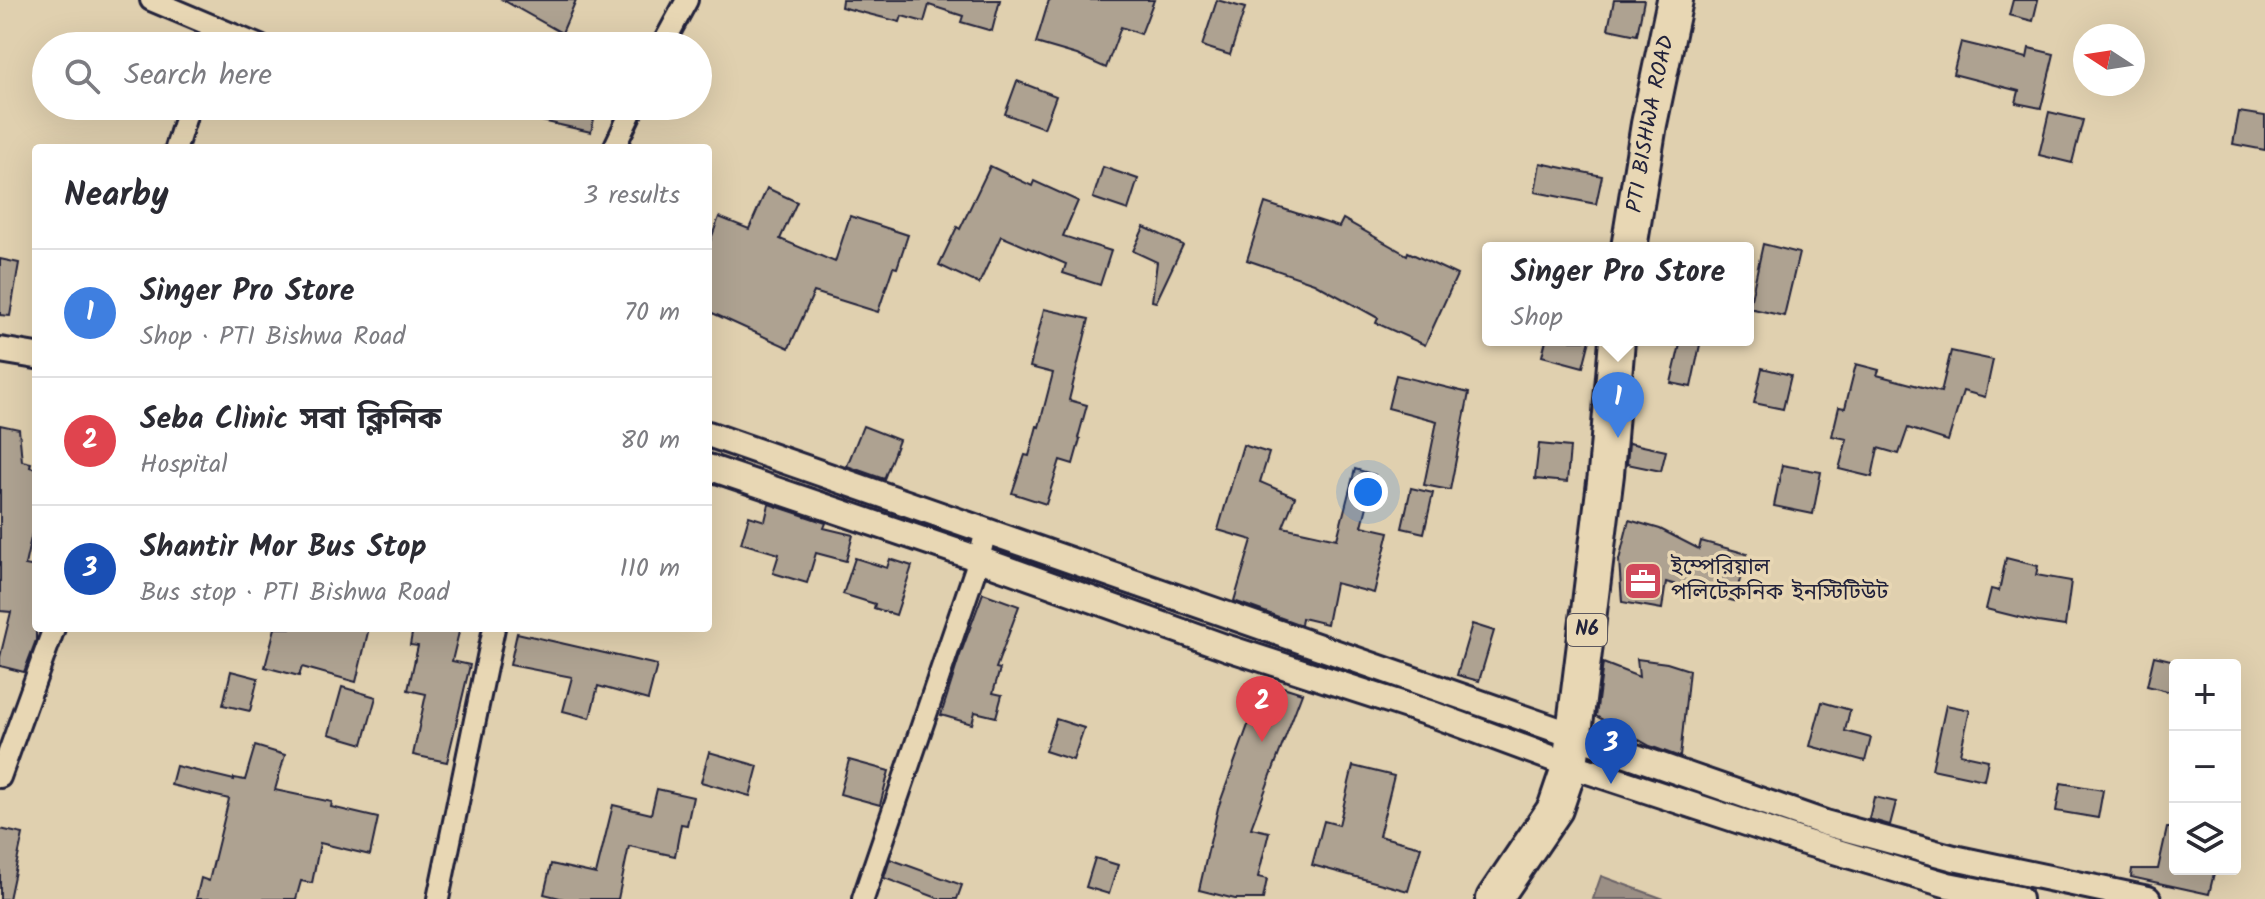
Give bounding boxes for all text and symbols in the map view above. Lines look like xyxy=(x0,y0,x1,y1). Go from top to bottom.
north arrow xyxy=(2073,24,2145,96)
search box xyxy=(32,32,712,120)
street label: PTI BISHWA ROAD xyxy=(1617,32,1685,215)
text: Search here xyxy=(124,52,272,100)
icon: search xyxy=(60,54,104,98)
text: Nearby xyxy=(64,169,169,223)
text: 3 results xyxy=(583,175,680,217)
popup xyxy=(1482,242,1754,346)
text: Singer Pro Store xyxy=(1511,249,1725,297)
text: Singer Pro Store xyxy=(140,268,354,316)
text: 1 xyxy=(86,292,94,334)
text: 70 m xyxy=(624,292,680,334)
text: Shop xyxy=(1511,297,1563,339)
text: Shop · PTI Bishwa Road xyxy=(140,316,406,358)
pin: 1 xyxy=(1592,372,1644,438)
text: Seba Clinic সবা ক্লিনিক xyxy=(140,396,442,444)
text: 2 xyxy=(82,420,98,462)
text: 80 m xyxy=(620,420,680,462)
text: Hospital xyxy=(140,444,228,486)
your location xyxy=(1348,472,1388,512)
text: Shantir Mor Bus Stop xyxy=(140,524,427,572)
text: 3 xyxy=(83,548,97,590)
text: 110 m xyxy=(620,548,680,590)
place label: ইম্পেরিয়াল পলিটেকনিক ইনস্টিটিউট xyxy=(1670,551,1889,611)
office icon: ইম্পেরিয়াল পলিটেকনিক ইনস্টিটিউট xyxy=(1622,560,1664,602)
text: Bus stop · PTI Bishwa Road xyxy=(140,572,449,614)
road number: N6 xyxy=(1567,614,1607,646)
map controls xyxy=(2169,659,2241,875)
button: + xyxy=(2169,659,2241,731)
pin: 2 xyxy=(1236,676,1288,742)
pin: 3 xyxy=(1585,718,1637,784)
button: − xyxy=(2169,731,2241,803)
button: layers xyxy=(2169,803,2241,875)

